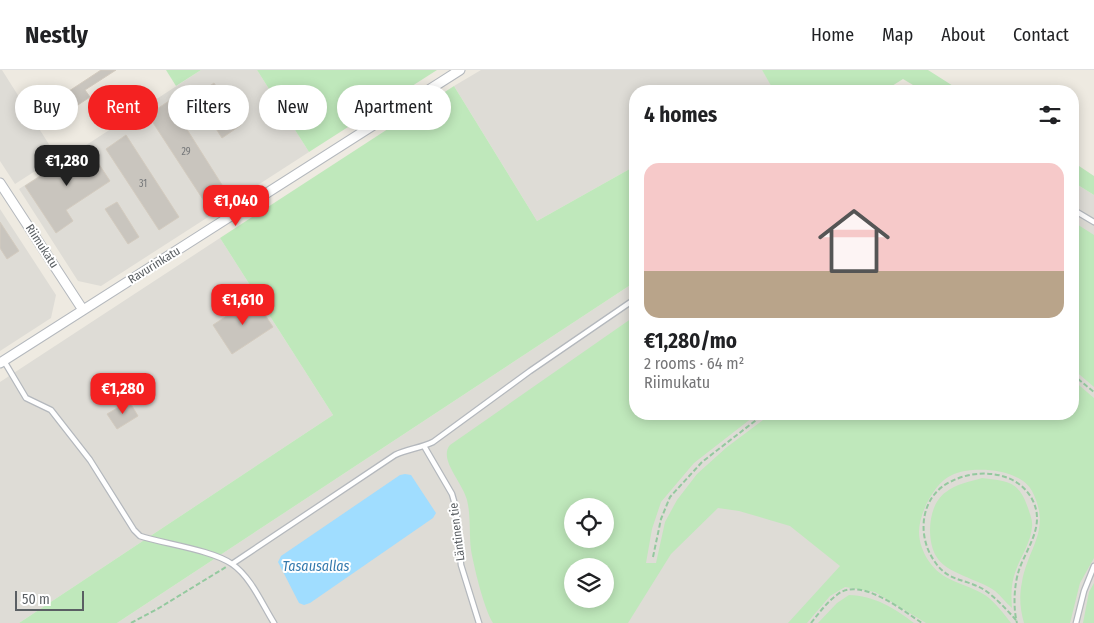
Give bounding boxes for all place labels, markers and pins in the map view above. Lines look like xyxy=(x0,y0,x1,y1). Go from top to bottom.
pin: €1,280 xyxy=(26,144,108,187)
pin: €1,040 xyxy=(195,184,277,227)
pin: €1,610 xyxy=(202,284,284,326)
pin: €1,280 xyxy=(82,372,164,415)

